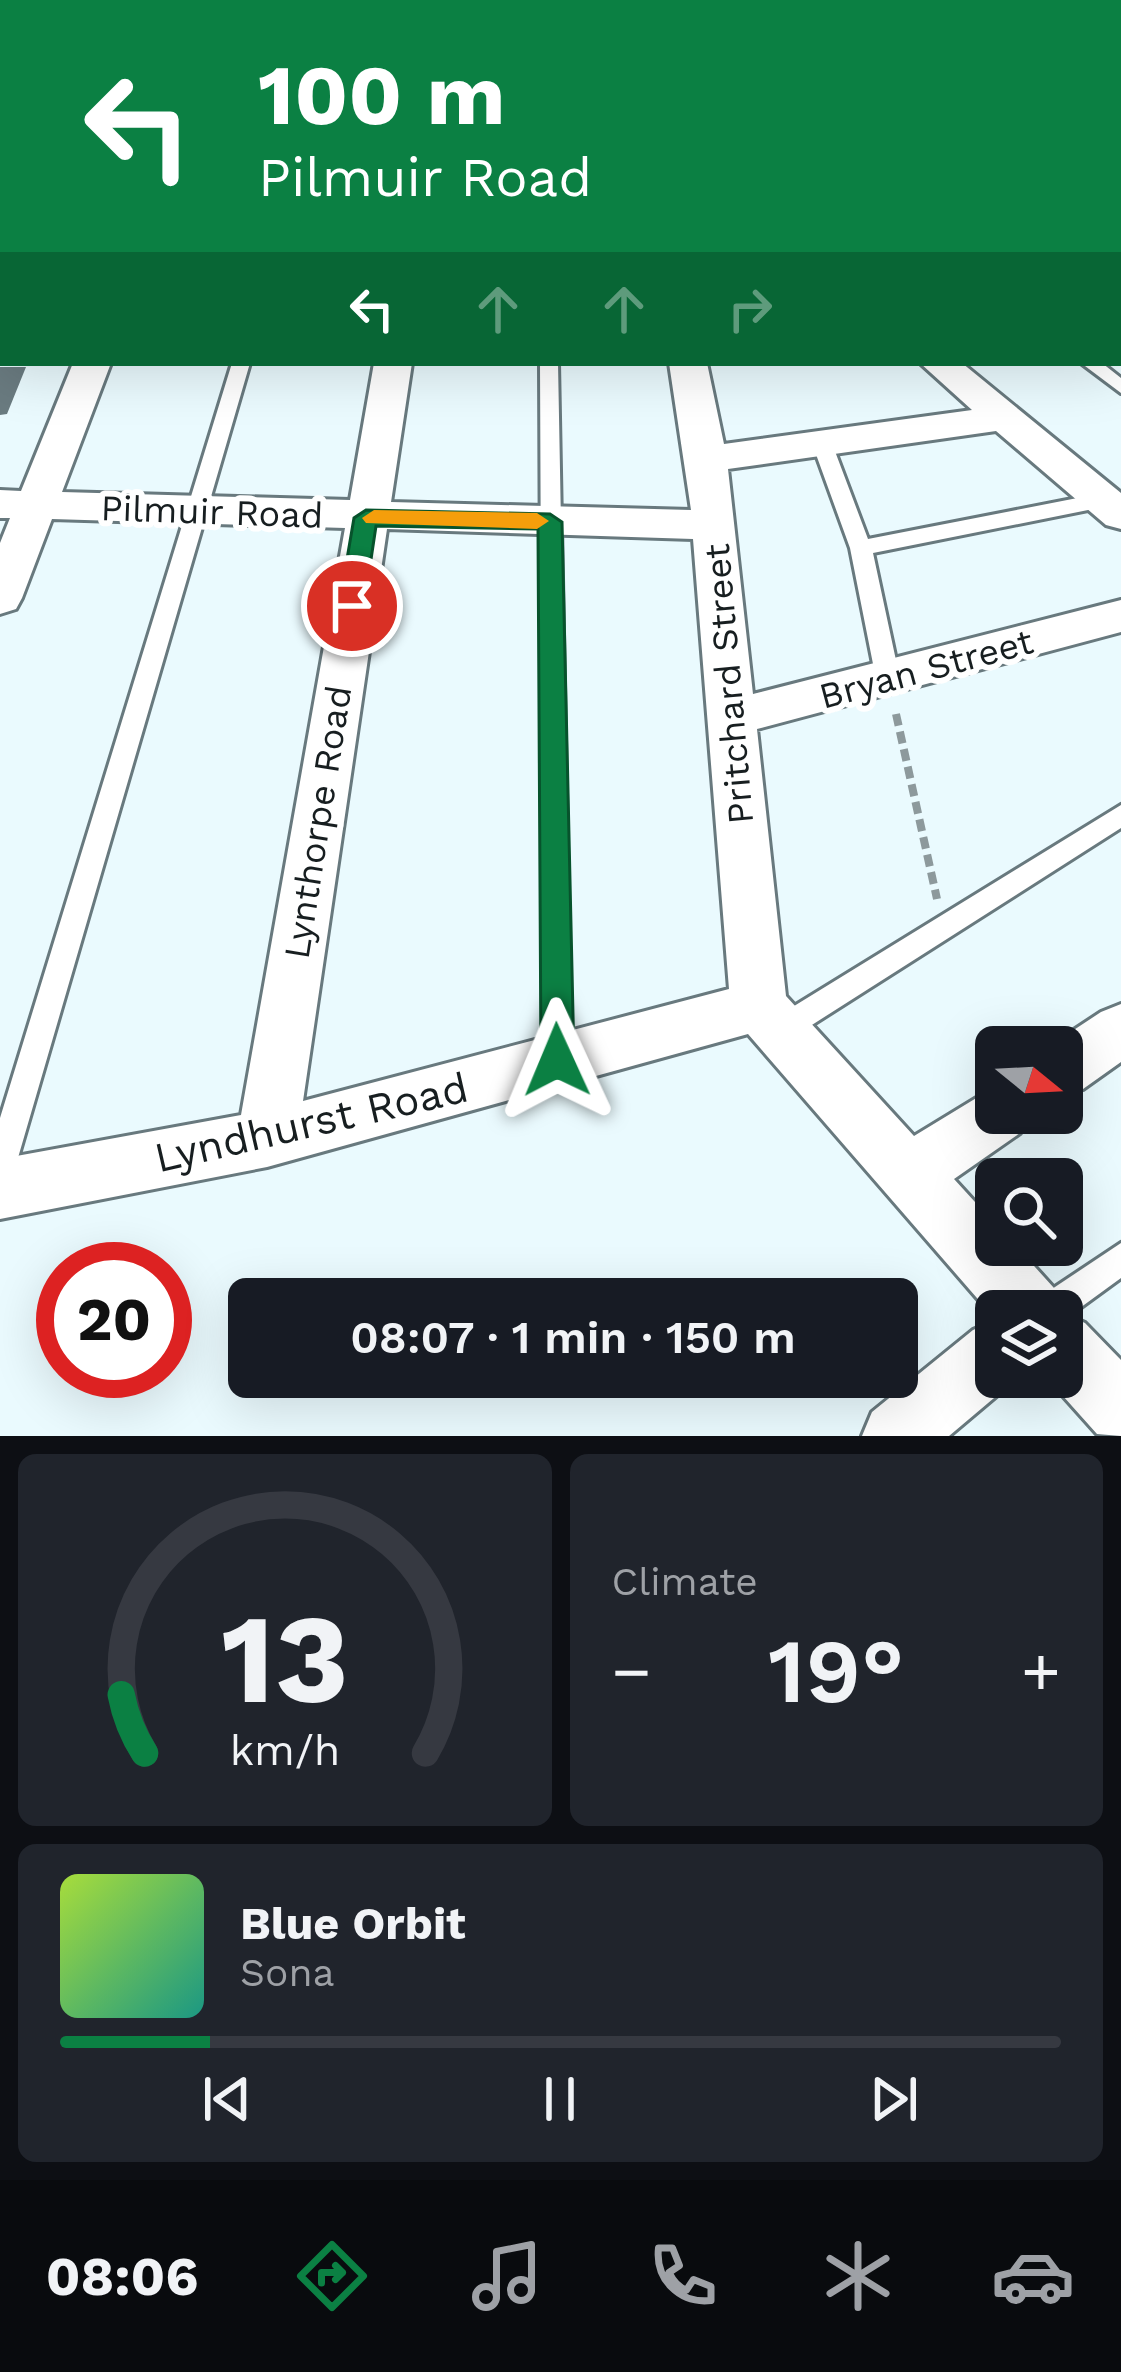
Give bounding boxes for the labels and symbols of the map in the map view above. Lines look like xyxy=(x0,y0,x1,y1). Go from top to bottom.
street label: Pilmuir Road xyxy=(100,487,324,537)
street label: Pritchard Street xyxy=(696,542,762,826)
pin xyxy=(301,555,403,657)
street label: Bryan Street xyxy=(815,620,1038,718)
street label: Lynthorpe Road xyxy=(276,683,360,962)
position arrow xyxy=(494,997,620,1123)
north arrow xyxy=(975,1026,1083,1134)
street label: Lyndhurst Road xyxy=(150,1063,473,1182)
speed limit sign: 20 xyxy=(36,1242,192,1398)

